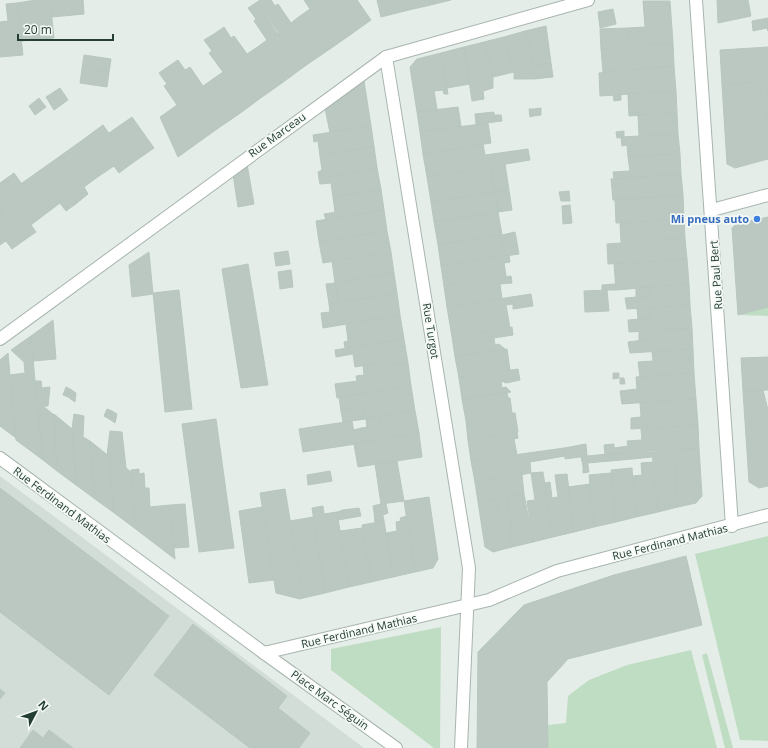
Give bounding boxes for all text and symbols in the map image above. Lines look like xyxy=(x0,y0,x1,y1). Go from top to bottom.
scale bar xyxy=(18,16,113,42)
text: 20 m xyxy=(24,21,52,38)
street label: Rue Marceau xyxy=(245,109,308,160)
place label: Mi pneus auto xyxy=(671,211,749,226)
marker: Mi pneus auto xyxy=(752,214,762,224)
street label: Rue Paul Bert xyxy=(706,240,725,310)
street label: Rue Turgot xyxy=(420,302,443,360)
street label: Rue Ferdinand Mathias xyxy=(10,463,114,546)
street label: Rue Ferdinand Mathias xyxy=(611,520,729,563)
street label: Rue Ferdinand Mathias xyxy=(300,610,418,651)
street label: Place Marc Séguin xyxy=(288,666,372,733)
north arrow xyxy=(16,692,56,732)
text: N xyxy=(35,697,53,713)

